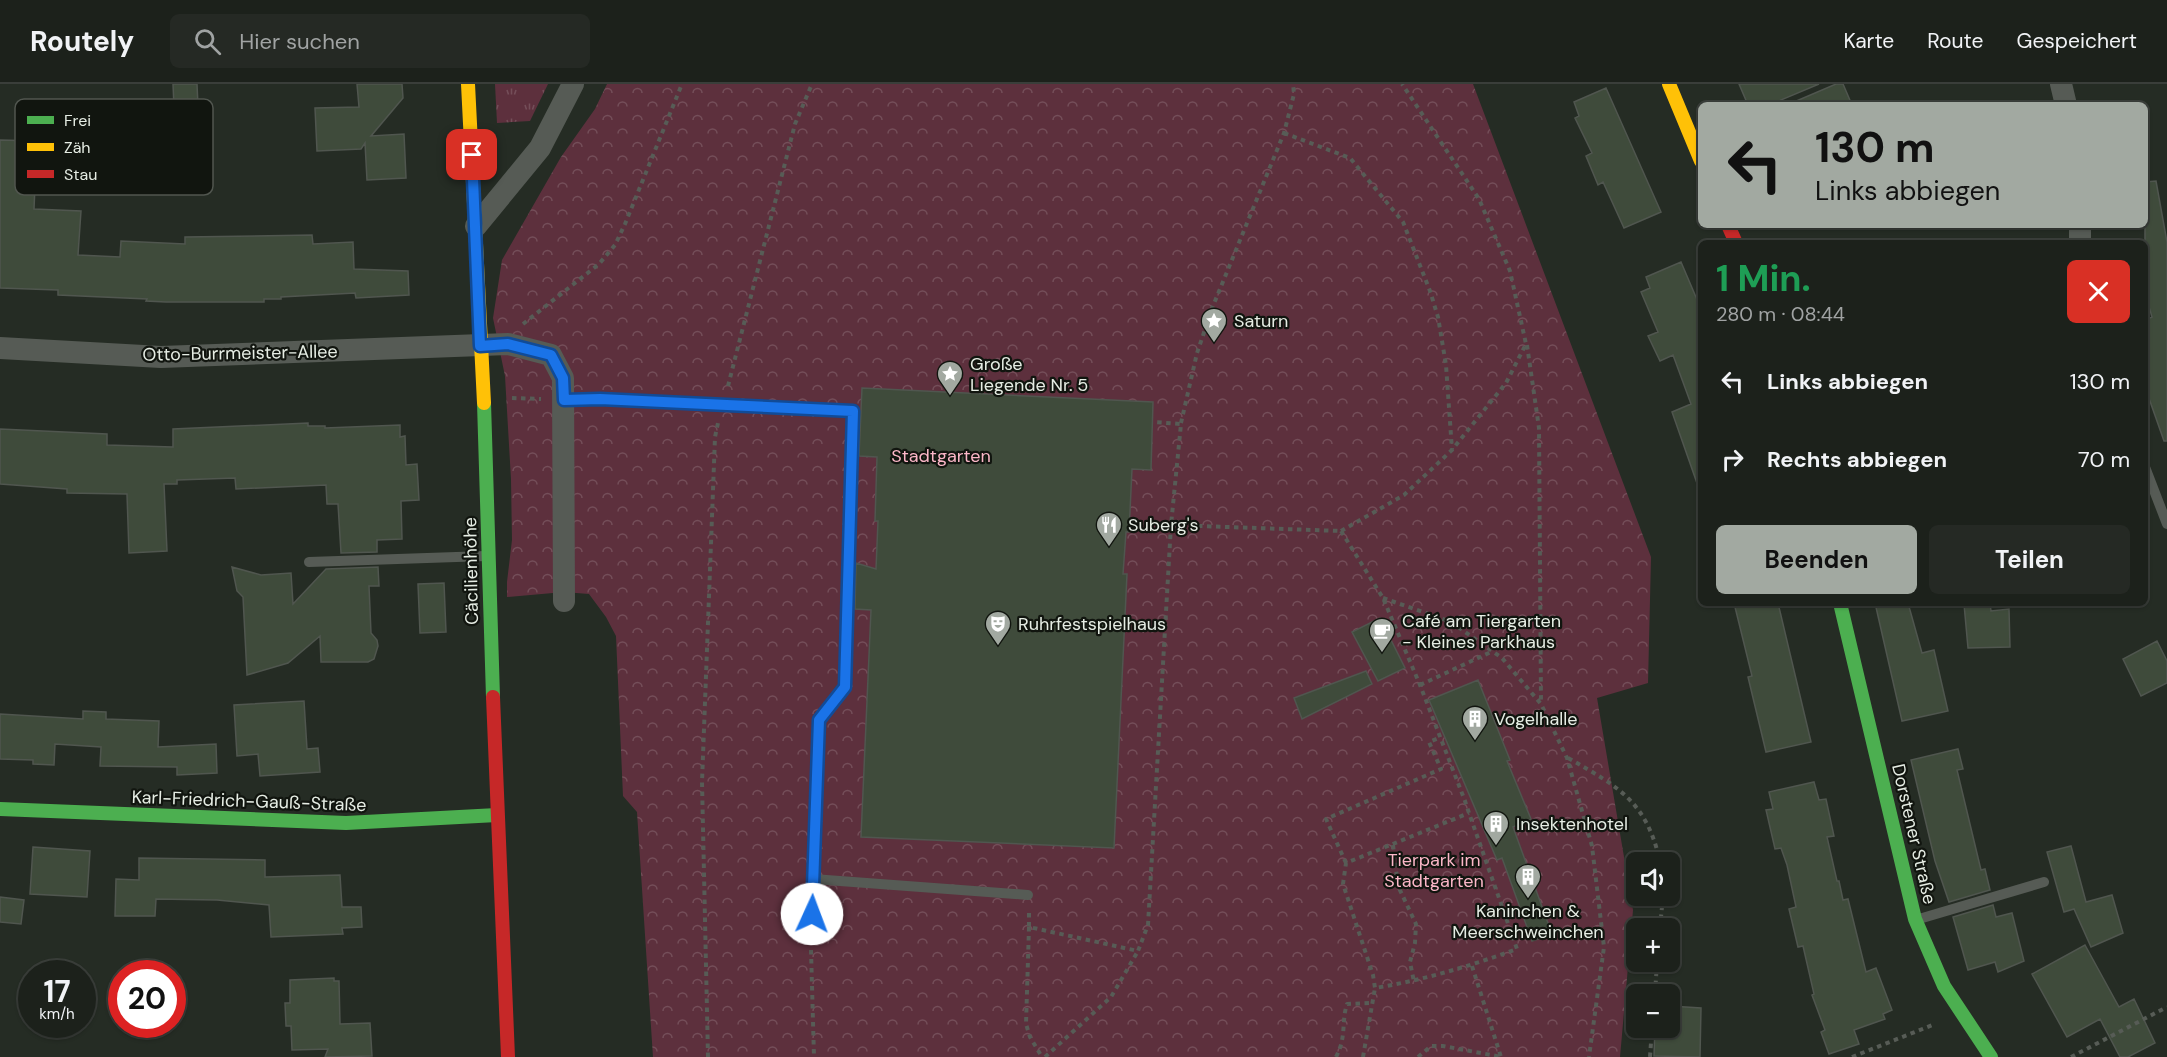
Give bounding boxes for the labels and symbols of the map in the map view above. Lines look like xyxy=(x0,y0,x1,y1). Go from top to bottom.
legend xyxy=(15,99,213,195)
text: Frei xyxy=(64,110,91,131)
pin xyxy=(446,129,497,180)
text: Zäh xyxy=(64,137,91,158)
text: Stau xyxy=(64,164,97,185)
place icon: Saturn xyxy=(1199,306,1229,344)
place label: Saturn xyxy=(1234,309,1288,333)
street label: Otto-Burrmeister-Allee xyxy=(142,339,338,367)
place label: Große Liegende Nr. 5 xyxy=(970,352,1088,397)
place icon: Große Liegende Nr. 5 xyxy=(935,359,965,397)
park label: Stadtgarten xyxy=(891,444,991,468)
restaurant icon: Suberg's xyxy=(1094,510,1124,548)
place label: Suberg's xyxy=(1128,513,1199,537)
street label: Cäcilienhöhe xyxy=(458,517,484,625)
theatre icon: Ruhrfestspielhaus xyxy=(983,609,1013,647)
place label: Café am Tiergarten - Kleines Parkhaus xyxy=(1402,609,1561,654)
place label: Ruhrfestspielhaus xyxy=(1018,612,1166,636)
cafe icon: Café am Tiergarten - Kleines Parkhaus xyxy=(1367,616,1397,654)
building icon: Vogelhalle xyxy=(1460,704,1490,742)
place label: Vogelhalle xyxy=(1494,707,1577,731)
street label: Dorstener Straße xyxy=(1886,762,1942,906)
street label: Karl-Friedrich-Gauß-Straße xyxy=(131,785,367,817)
building icon: Insektenhotel xyxy=(1481,809,1511,847)
place label: Insektenhotel xyxy=(1516,812,1628,836)
park label: Tierpark im Stadtgarten xyxy=(1384,848,1484,893)
building icon: Kaninchen & Meerschweinchen xyxy=(1513,862,1543,900)
position arrow xyxy=(780,882,844,946)
place label: Kaninchen & Meerschweinchen xyxy=(1452,899,1604,944)
speed limit sign: 20 xyxy=(108,960,186,1038)

